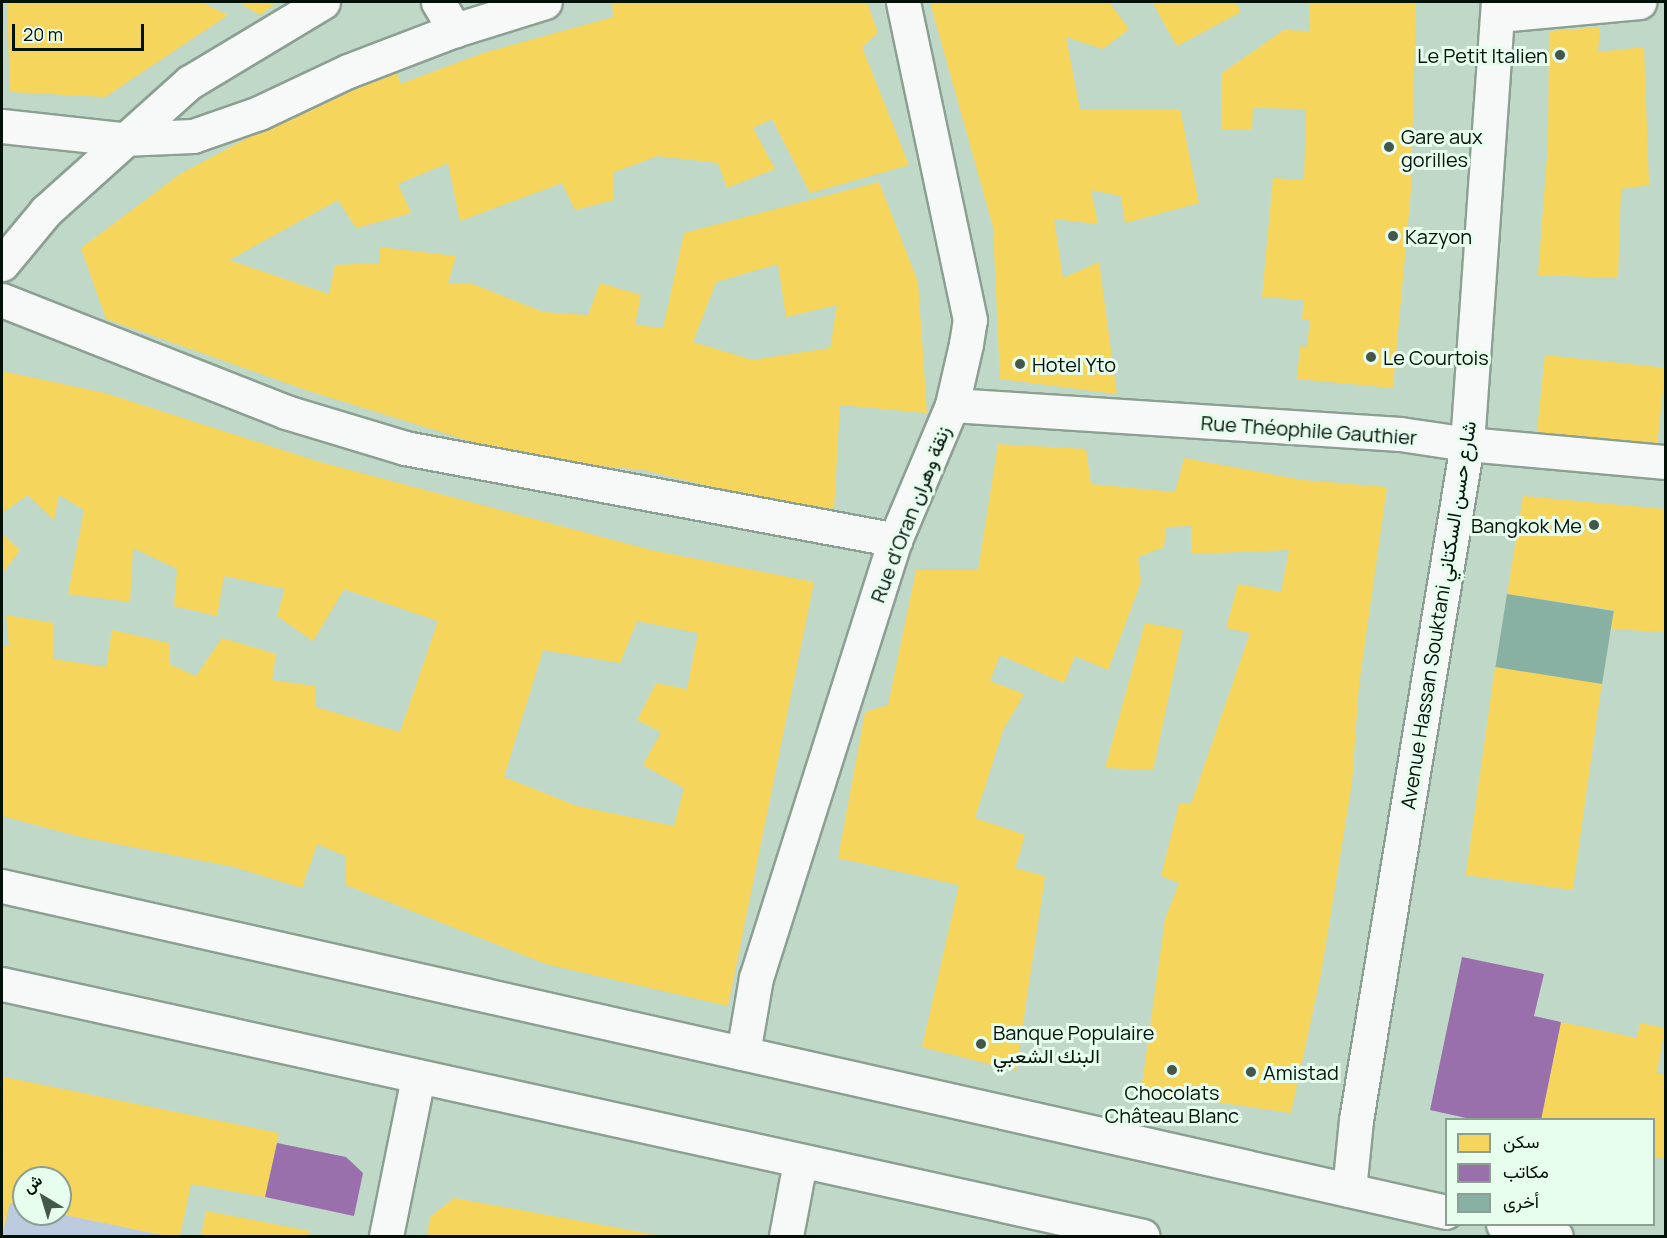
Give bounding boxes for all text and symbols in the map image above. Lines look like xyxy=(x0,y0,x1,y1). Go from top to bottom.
scale bar xyxy=(15,12,147,50)
text: 20 m xyxy=(23,22,63,46)
place label: Le Petit Italien xyxy=(1417,43,1548,67)
marker: Le Petit Italien xyxy=(1553,48,1567,62)
place label: Gare aux gorilles xyxy=(1401,124,1482,171)
marker: Gare aux gorilles xyxy=(1382,140,1396,154)
place label: Kazyon xyxy=(1405,224,1472,248)
marker: Kazyon xyxy=(1386,229,1400,243)
place label: Le Courtois xyxy=(1383,345,1489,369)
marker: Le Courtois xyxy=(1364,350,1378,364)
place label: Hotel Yto xyxy=(1032,352,1116,376)
marker: Hotel Yto xyxy=(1013,357,1027,371)
street label: Rue Théophile Gauthier xyxy=(1200,410,1418,450)
street label: Avenue Hassan Souktani شارع حسن السكتاني xyxy=(1395,419,1481,811)
street label: Rue d'Oran زنقة وهران xyxy=(865,422,955,606)
place label: Bangkok Me xyxy=(1471,513,1582,537)
marker: Bangkok Me xyxy=(1587,518,1601,532)
place label: Banque Populaire البنك الشعبي xyxy=(993,1020,1154,1067)
marker: Banque Populaire البنك الشعبي xyxy=(974,1037,988,1051)
place label: Amistad xyxy=(1263,1060,1339,1084)
marker: Chocolats Château Blanc xyxy=(1165,1063,1179,1077)
marker: Amistad xyxy=(1244,1065,1258,1079)
place label: Chocolats Château Blanc xyxy=(1105,1080,1239,1127)
legend xyxy=(1445,1118,1655,1226)
text: سكن xyxy=(1503,1129,1539,1153)
text: مكاتب xyxy=(1503,1159,1549,1183)
north arrow xyxy=(12,1166,72,1226)
text: ش xyxy=(18,1169,46,1198)
text: أخرى xyxy=(1503,1189,1539,1213)

